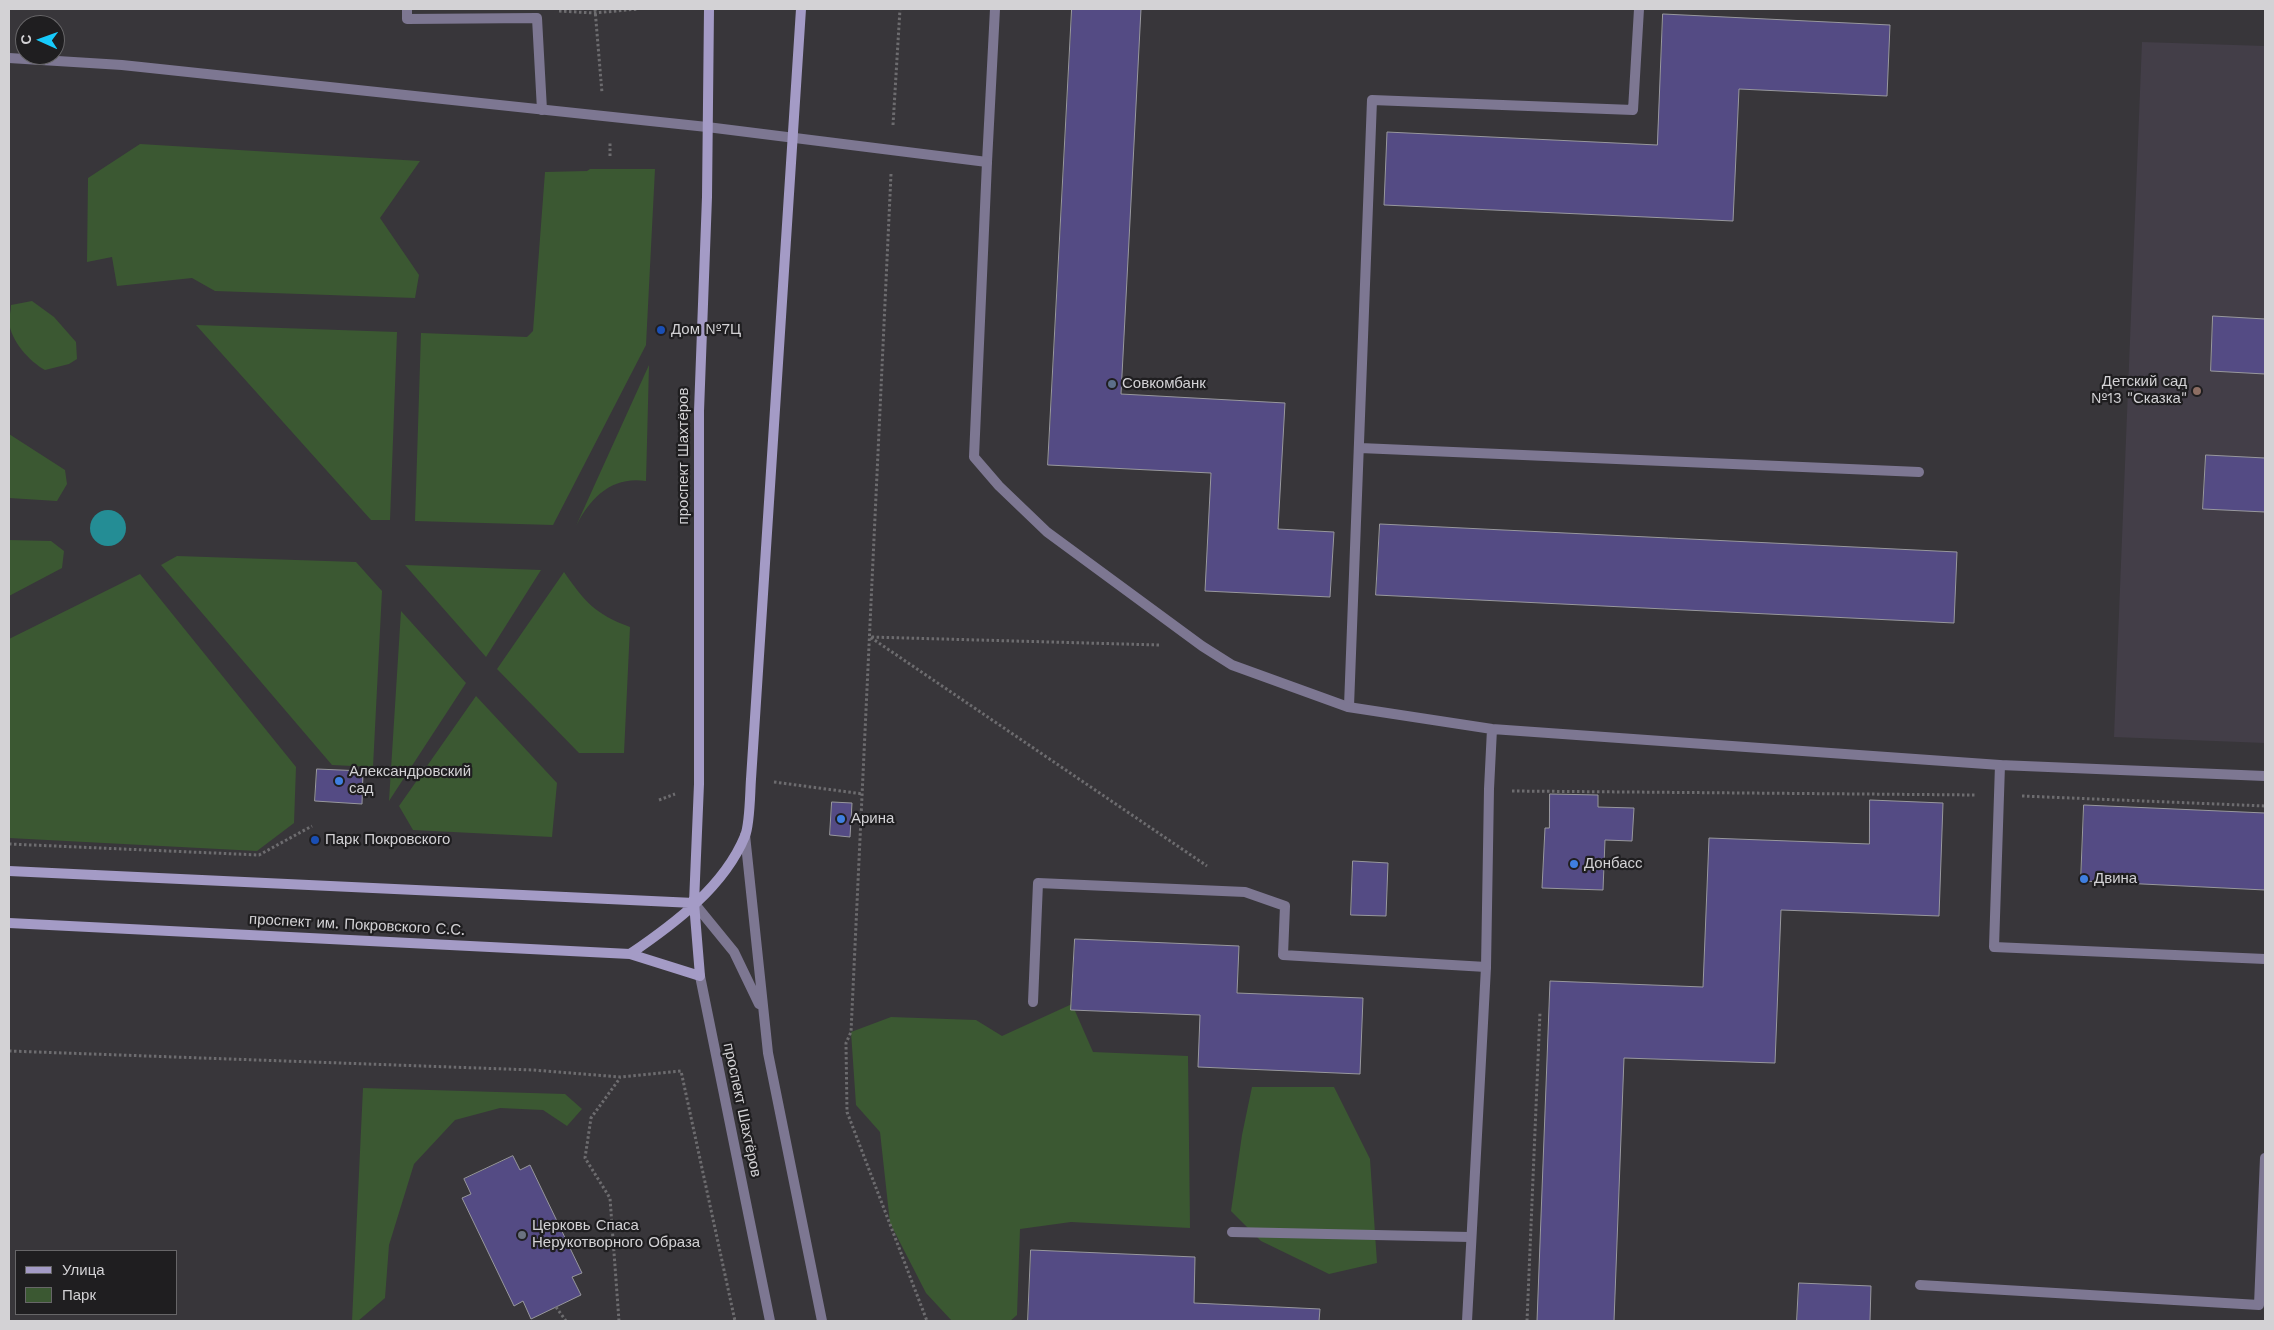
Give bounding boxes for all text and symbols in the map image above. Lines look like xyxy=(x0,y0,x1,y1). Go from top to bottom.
north arrow xyxy=(15,15,65,65)
text: С xyxy=(18,34,34,45)
place label: Дом №7Ц xyxy=(671,321,741,339)
marker: Дом №7Ц xyxy=(655,324,667,336)
place label: Детский сад №13 "Сказка" xyxy=(2091,373,2187,408)
place label: Совкомбанк xyxy=(1122,375,1206,393)
marker: Совкомбанк xyxy=(1106,378,1118,390)
marker: Детский сад №13 "Сказка" xyxy=(2191,385,2203,397)
street label: проспект Шахтёров xyxy=(675,388,693,524)
place label: Александровский сад xyxy=(349,763,471,798)
marker: Александровский сад xyxy=(333,775,345,787)
place label: Арина xyxy=(851,810,894,828)
marker: Арина xyxy=(835,813,847,825)
place label: Парк Покровского xyxy=(325,831,450,849)
marker: Парк Покровского xyxy=(309,834,321,846)
place label: Донбасс xyxy=(1584,855,1643,873)
marker: Донбасс xyxy=(1568,858,1580,870)
place label: Двина xyxy=(2094,870,2137,888)
marker: Двина xyxy=(2078,873,2090,885)
street label: проспект им. Покровского С.С. xyxy=(249,910,465,940)
street label: проспект Шахтёров xyxy=(719,1041,765,1179)
place label: Церковь Спаса Нерукотворного Образа xyxy=(532,1217,700,1252)
marker: Церковь Спаса Нерукотворного Образа xyxy=(516,1229,528,1241)
legend xyxy=(15,1250,178,1315)
text: Улица xyxy=(62,1261,105,1279)
text: Парк xyxy=(62,1286,96,1304)

